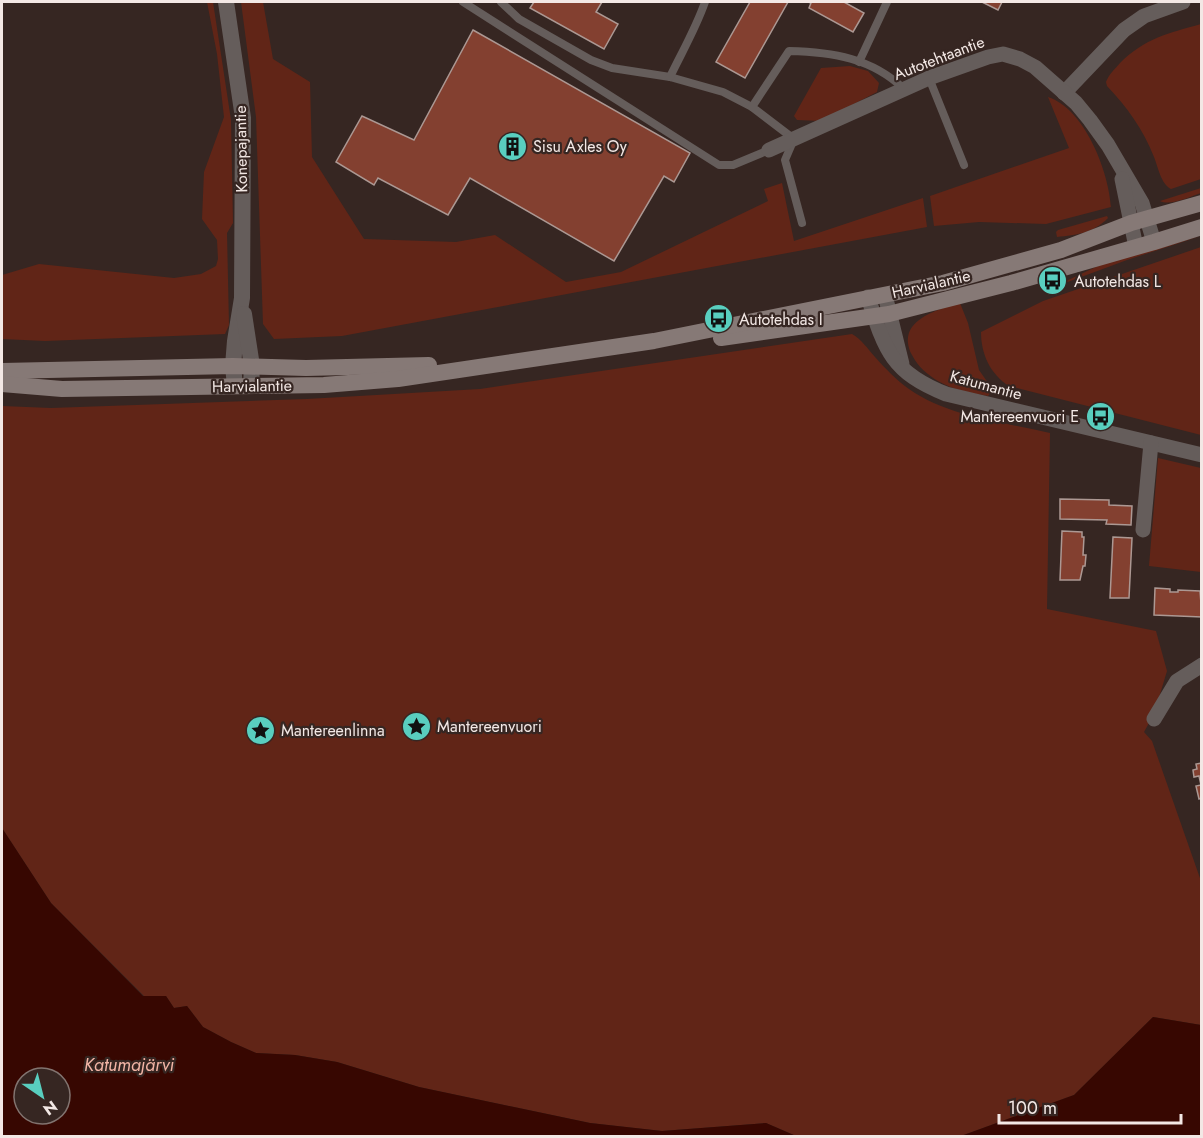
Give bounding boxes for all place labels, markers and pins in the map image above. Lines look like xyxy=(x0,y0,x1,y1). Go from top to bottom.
building icon: Sisu Axles Oy xyxy=(496,130,528,162)
place label: Sisu Axles Oy xyxy=(533,135,628,158)
bus stop icon: Autotehdas L xyxy=(1037,265,1069,297)
place label: Autotehdas L xyxy=(1074,270,1162,293)
bus stop icon: Autotehdas I xyxy=(702,303,734,335)
place label: Autotehdas I xyxy=(739,308,823,331)
bus stop icon: Mantereenvuori E xyxy=(1084,400,1116,432)
place label: Mantereenvuori E xyxy=(960,405,1079,428)
place icon: Mantereenvuori xyxy=(400,710,432,742)
place icon: Mantereenlinna xyxy=(244,714,276,746)
place label: Mantereenvuori xyxy=(437,715,542,738)
place label: Mantereenlinna xyxy=(281,719,385,742)

